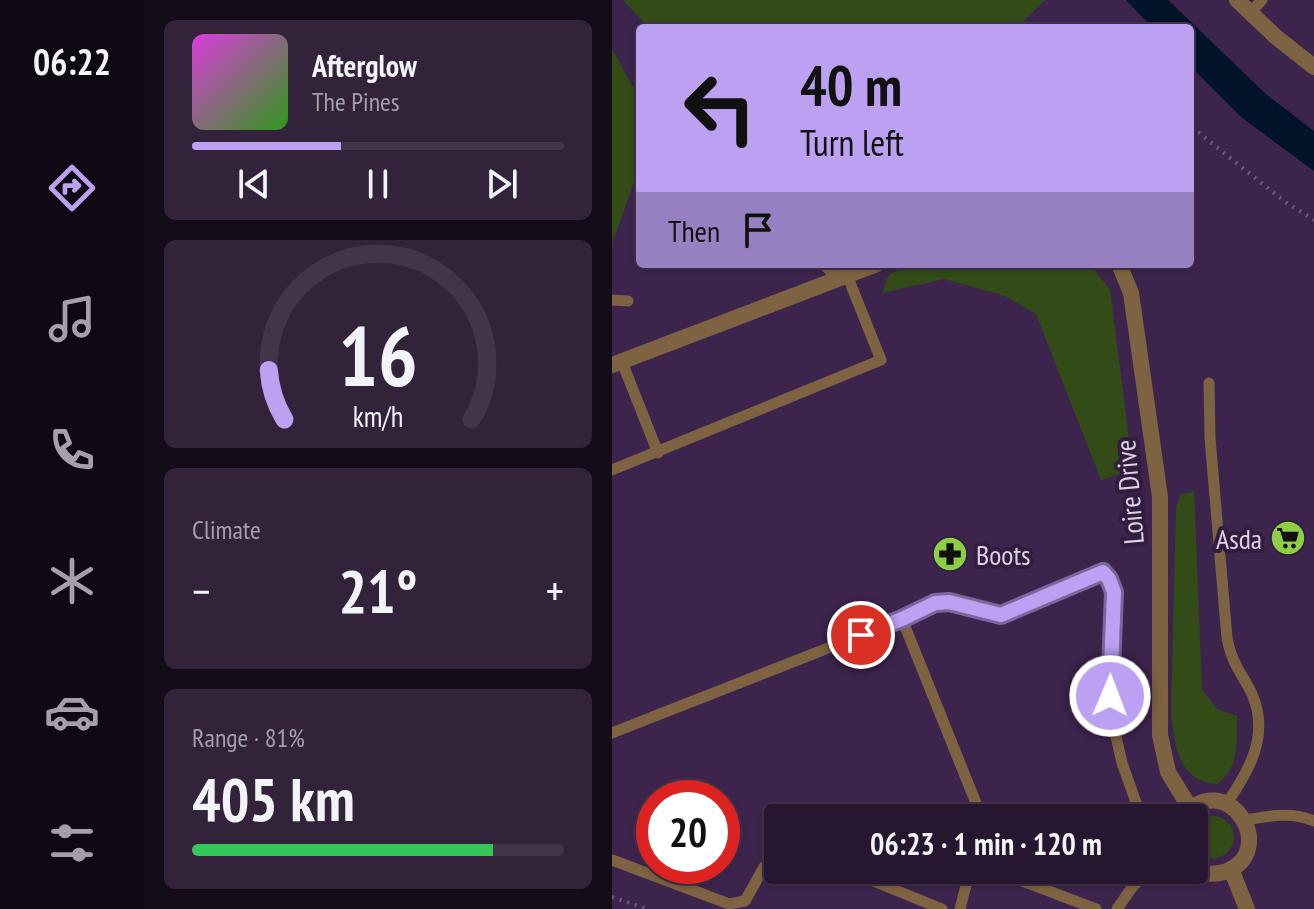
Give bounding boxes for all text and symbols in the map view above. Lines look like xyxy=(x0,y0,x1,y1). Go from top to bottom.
text: 06:22 xyxy=(33,38,111,85)
text: Afterglow xyxy=(312,46,417,85)
text: 40 m xyxy=(800,49,902,121)
icon: left xyxy=(668,56,772,160)
text: The Pines xyxy=(312,85,400,118)
text: Turn left xyxy=(800,119,904,166)
icon: directions xyxy=(44,160,100,216)
icon: previous xyxy=(232,162,276,206)
icon: pause xyxy=(356,162,400,206)
icon: next xyxy=(480,162,524,206)
icon: arrive xyxy=(736,208,780,252)
text: Then xyxy=(668,211,720,250)
icon: music xyxy=(44,291,100,347)
text: 16 xyxy=(338,301,418,409)
text: km/h xyxy=(353,399,403,436)
icon: phone xyxy=(44,422,100,478)
street label: Loire Drive xyxy=(1106,438,1152,546)
text: Climate xyxy=(192,513,261,546)
supermarket icon: Asda xyxy=(1269,519,1307,557)
place label: Asda xyxy=(1216,520,1262,557)
pharmacy icon: Boots xyxy=(931,535,969,573)
place label: Boots xyxy=(976,536,1031,573)
text: 21° xyxy=(338,552,418,630)
icon: climate xyxy=(44,553,100,609)
text: − xyxy=(192,562,210,619)
text: + xyxy=(546,562,564,619)
pin xyxy=(827,601,895,669)
icon: arrive xyxy=(839,613,883,657)
position arrow xyxy=(1068,654,1152,738)
icon: car xyxy=(44,684,100,740)
text: Range · 81% xyxy=(192,721,305,754)
text: 405 km xyxy=(192,760,355,838)
speed limit sign: 20 xyxy=(636,780,740,884)
icon: filters xyxy=(44,815,100,871)
text: 06:23 · 1 min · 120 m xyxy=(870,824,1102,863)

